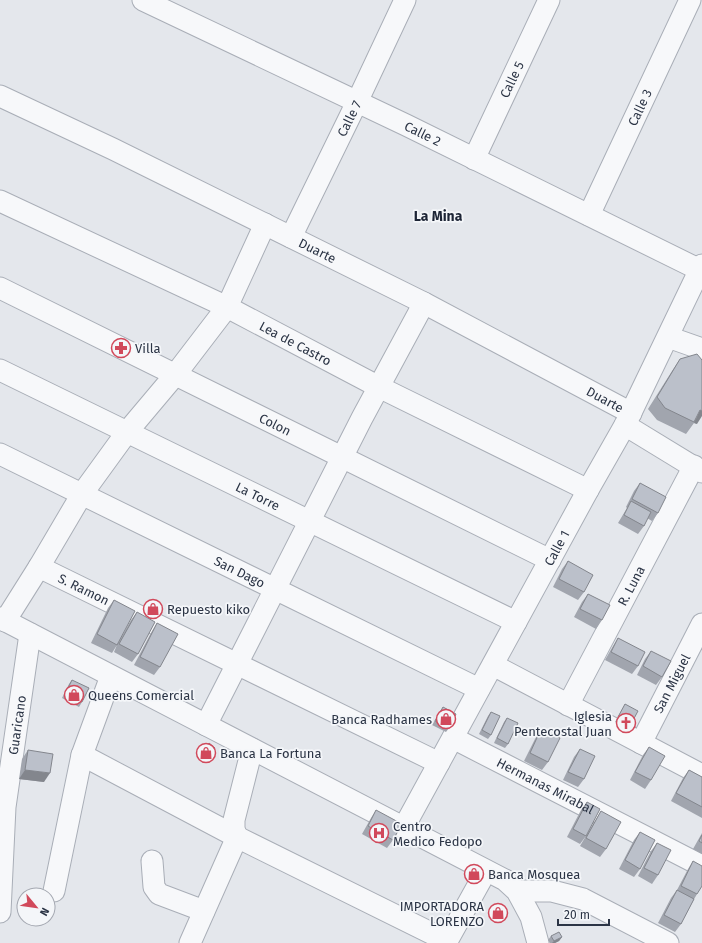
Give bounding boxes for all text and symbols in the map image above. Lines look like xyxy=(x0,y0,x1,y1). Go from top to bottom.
street label: Calle 5 xyxy=(496,59,527,100)
street label: Calle 3 xyxy=(625,87,655,128)
street label: Calle 7 xyxy=(334,98,364,139)
street label: Calle 2 xyxy=(402,118,444,149)
district label: La Mina xyxy=(414,208,463,225)
street label: Duarte xyxy=(296,235,339,266)
street label: Lea de Castro xyxy=(257,318,334,368)
pharmacy icon: Villa xyxy=(110,337,132,359)
place label: Villa xyxy=(135,341,161,356)
street label: Duarte xyxy=(584,383,626,415)
street label: Colon xyxy=(257,410,294,438)
street label: La Torre xyxy=(233,479,282,513)
street label: Calle 1 xyxy=(541,528,572,568)
street label: San Dago xyxy=(212,553,268,590)
street label: R. Luna xyxy=(614,563,648,608)
street label: S. Ramon xyxy=(56,570,112,608)
shop icon: Repuesto kiko xyxy=(142,598,164,620)
place label: Repuesto kiko xyxy=(167,602,250,617)
street label: San Miguel xyxy=(650,651,693,715)
shop icon: Queens Comercial xyxy=(63,684,85,706)
place label: Queens Comercial xyxy=(88,688,194,703)
street label: Guaricano xyxy=(5,694,29,756)
shop icon: Banca Radhames xyxy=(435,708,457,730)
place label: Iglesia Pentecostal Juan xyxy=(514,709,612,739)
place label: Banca Radhames xyxy=(331,712,432,727)
church icon: Iglesia Pentecostal Juan xyxy=(615,712,637,734)
shop icon: Banca La Fortuna xyxy=(195,742,217,764)
place label: Banca La Fortuna xyxy=(220,746,322,761)
street label: Hermanas Mirabal xyxy=(494,754,597,817)
place label: Centro Medico Fedopo xyxy=(393,819,482,849)
hospital icon: Centro Medico Fedopo xyxy=(368,822,390,844)
shop icon: Banca Mosquea xyxy=(463,863,485,885)
place label: Banca Mosquea xyxy=(488,867,580,882)
north arrow xyxy=(16,887,56,927)
place label: IMPORTADORA LORENZO xyxy=(400,899,485,929)
scale bar xyxy=(558,901,609,927)
shop icon: IMPORTADORA LORENZO xyxy=(487,902,509,924)
text: N xyxy=(37,905,52,918)
text: 20 m xyxy=(564,908,590,922)

